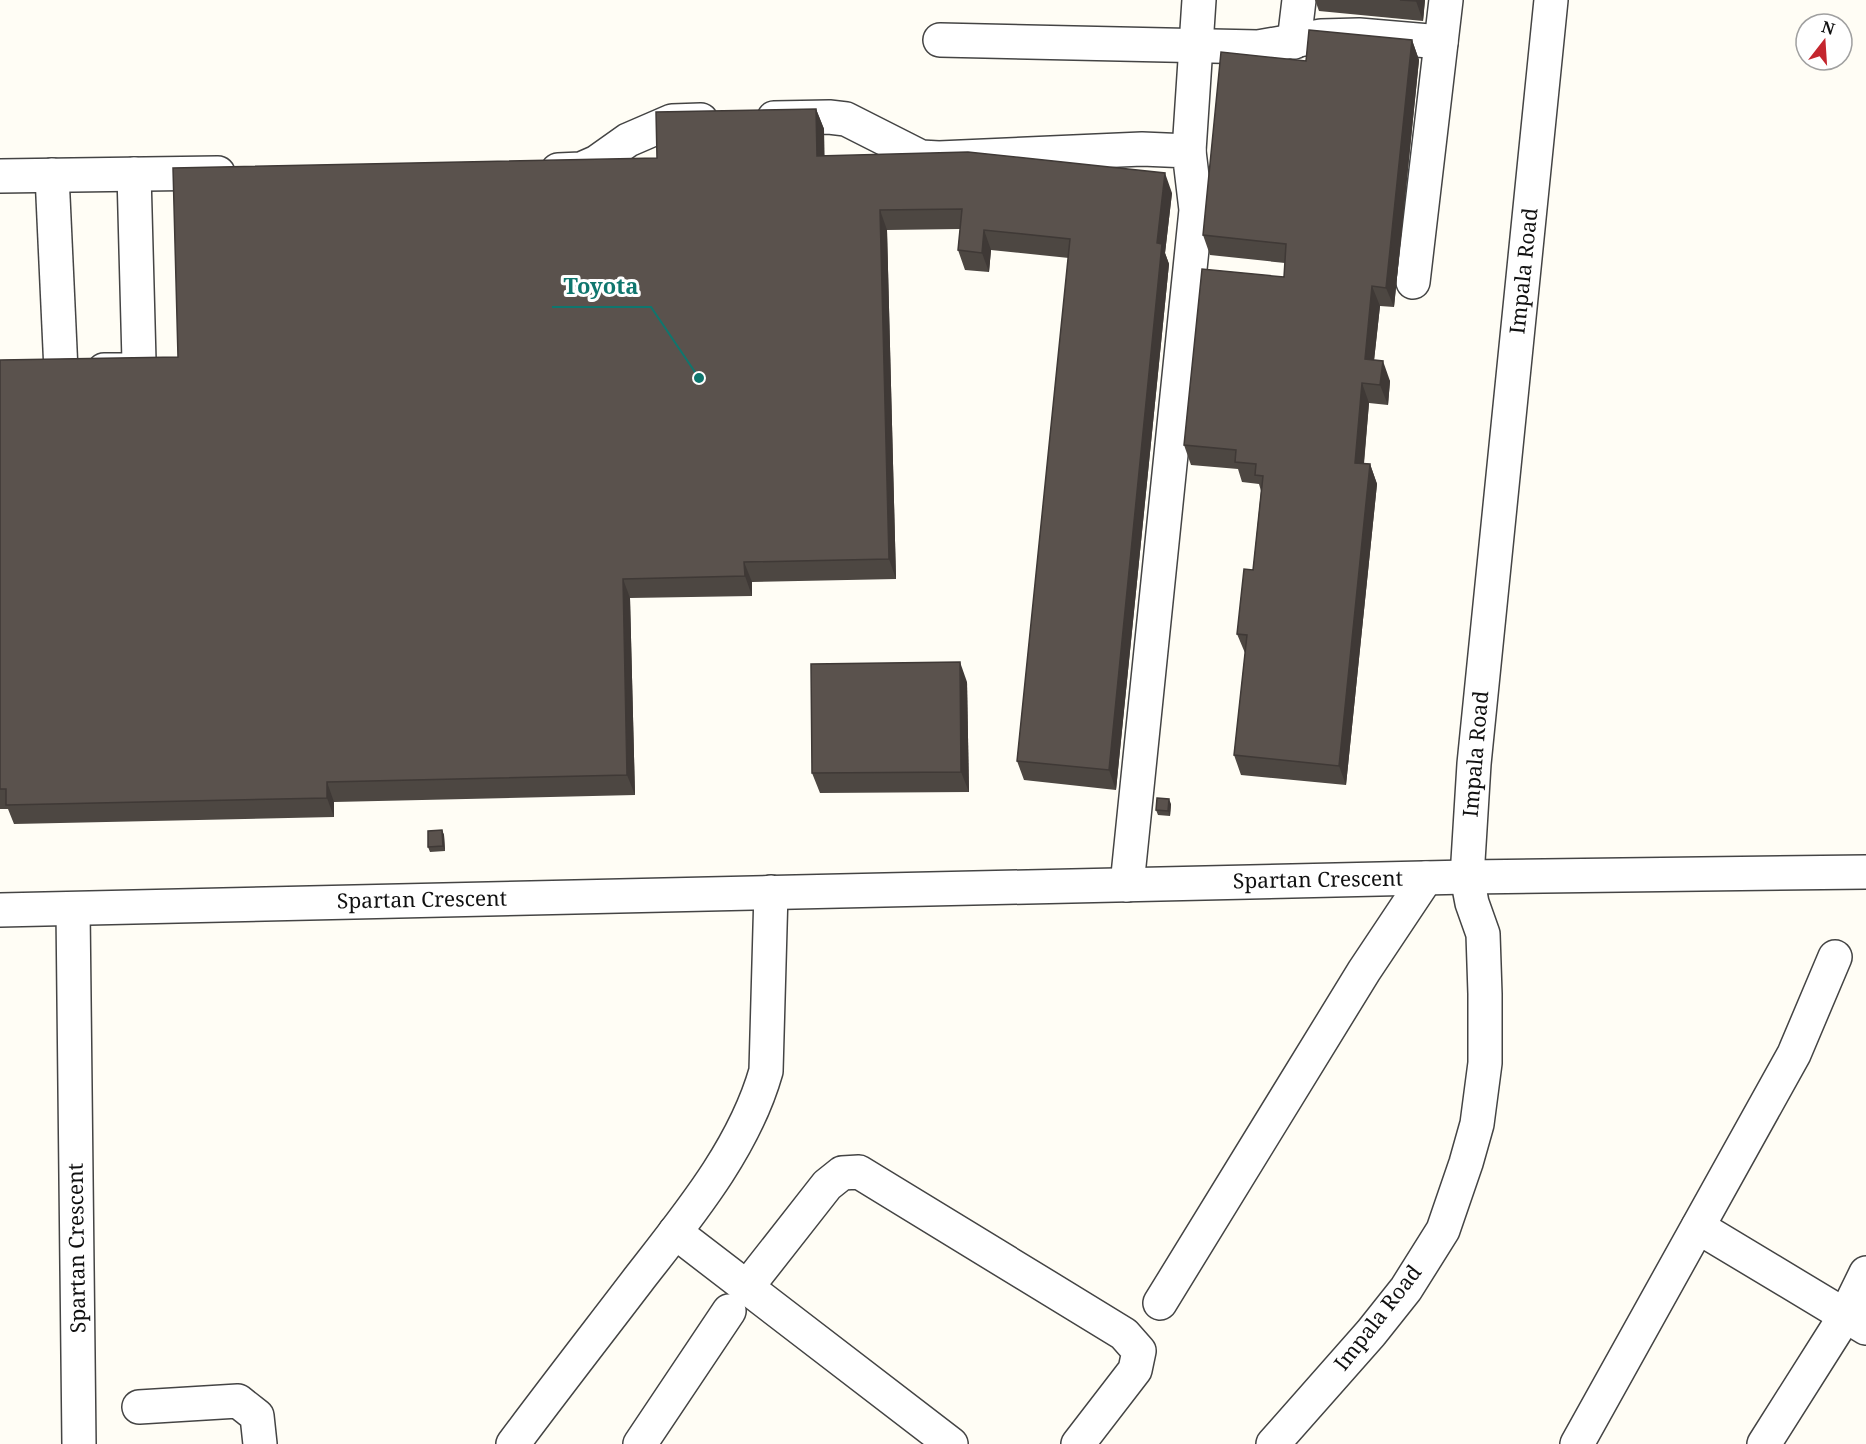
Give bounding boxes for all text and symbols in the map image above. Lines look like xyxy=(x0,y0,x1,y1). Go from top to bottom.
north arrow xyxy=(1794,12,1854,72)
text: N xyxy=(1819,15,1838,40)
street label: Impala Road xyxy=(1502,206,1544,335)
callout: Toyota xyxy=(552,267,651,307)
text: Toyota xyxy=(564,270,638,300)
street label: Impala Road xyxy=(1456,689,1494,818)
street label: Spartan Crescent xyxy=(1233,864,1403,894)
street label: Spartan Crescent xyxy=(337,884,507,914)
street label: Spartan Crescent xyxy=(61,1163,91,1333)
street label: Impala Road xyxy=(1327,1259,1427,1376)

